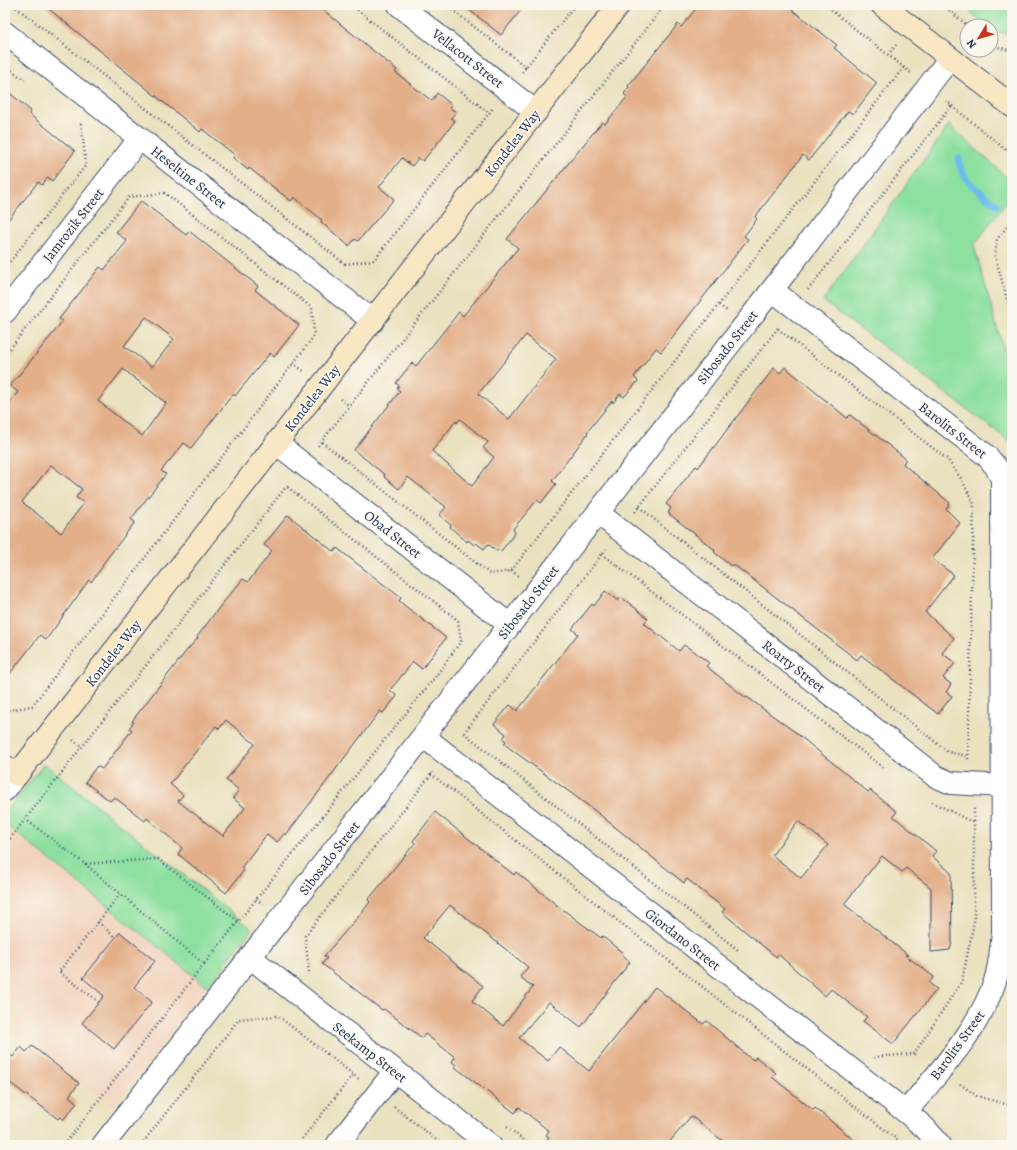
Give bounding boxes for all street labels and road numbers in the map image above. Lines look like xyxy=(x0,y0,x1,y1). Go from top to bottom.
street label: Vellacott Street xyxy=(427,24,508,93)
street label: Kondelea Way xyxy=(480,105,545,181)
street label: Heseltine Street xyxy=(147,142,231,213)
street label: Jamrozik Street xyxy=(38,184,109,266)
street label: Sibosado Street xyxy=(692,306,763,388)
street label: Kondelea Way xyxy=(280,360,345,436)
street label: Barolits Street xyxy=(915,398,991,463)
street label: Obad Street xyxy=(360,506,426,563)
street label: Sibosado Street xyxy=(493,561,564,643)
street label: Kondelea Way xyxy=(81,615,146,691)
street label: Roarty Street xyxy=(758,636,829,697)
street label: Sibosado Street xyxy=(294,817,365,899)
street label: Giordano Street xyxy=(641,904,725,975)
street label: Barolits Street xyxy=(926,1006,989,1084)
street label: Seekamp Street xyxy=(329,1017,411,1088)

